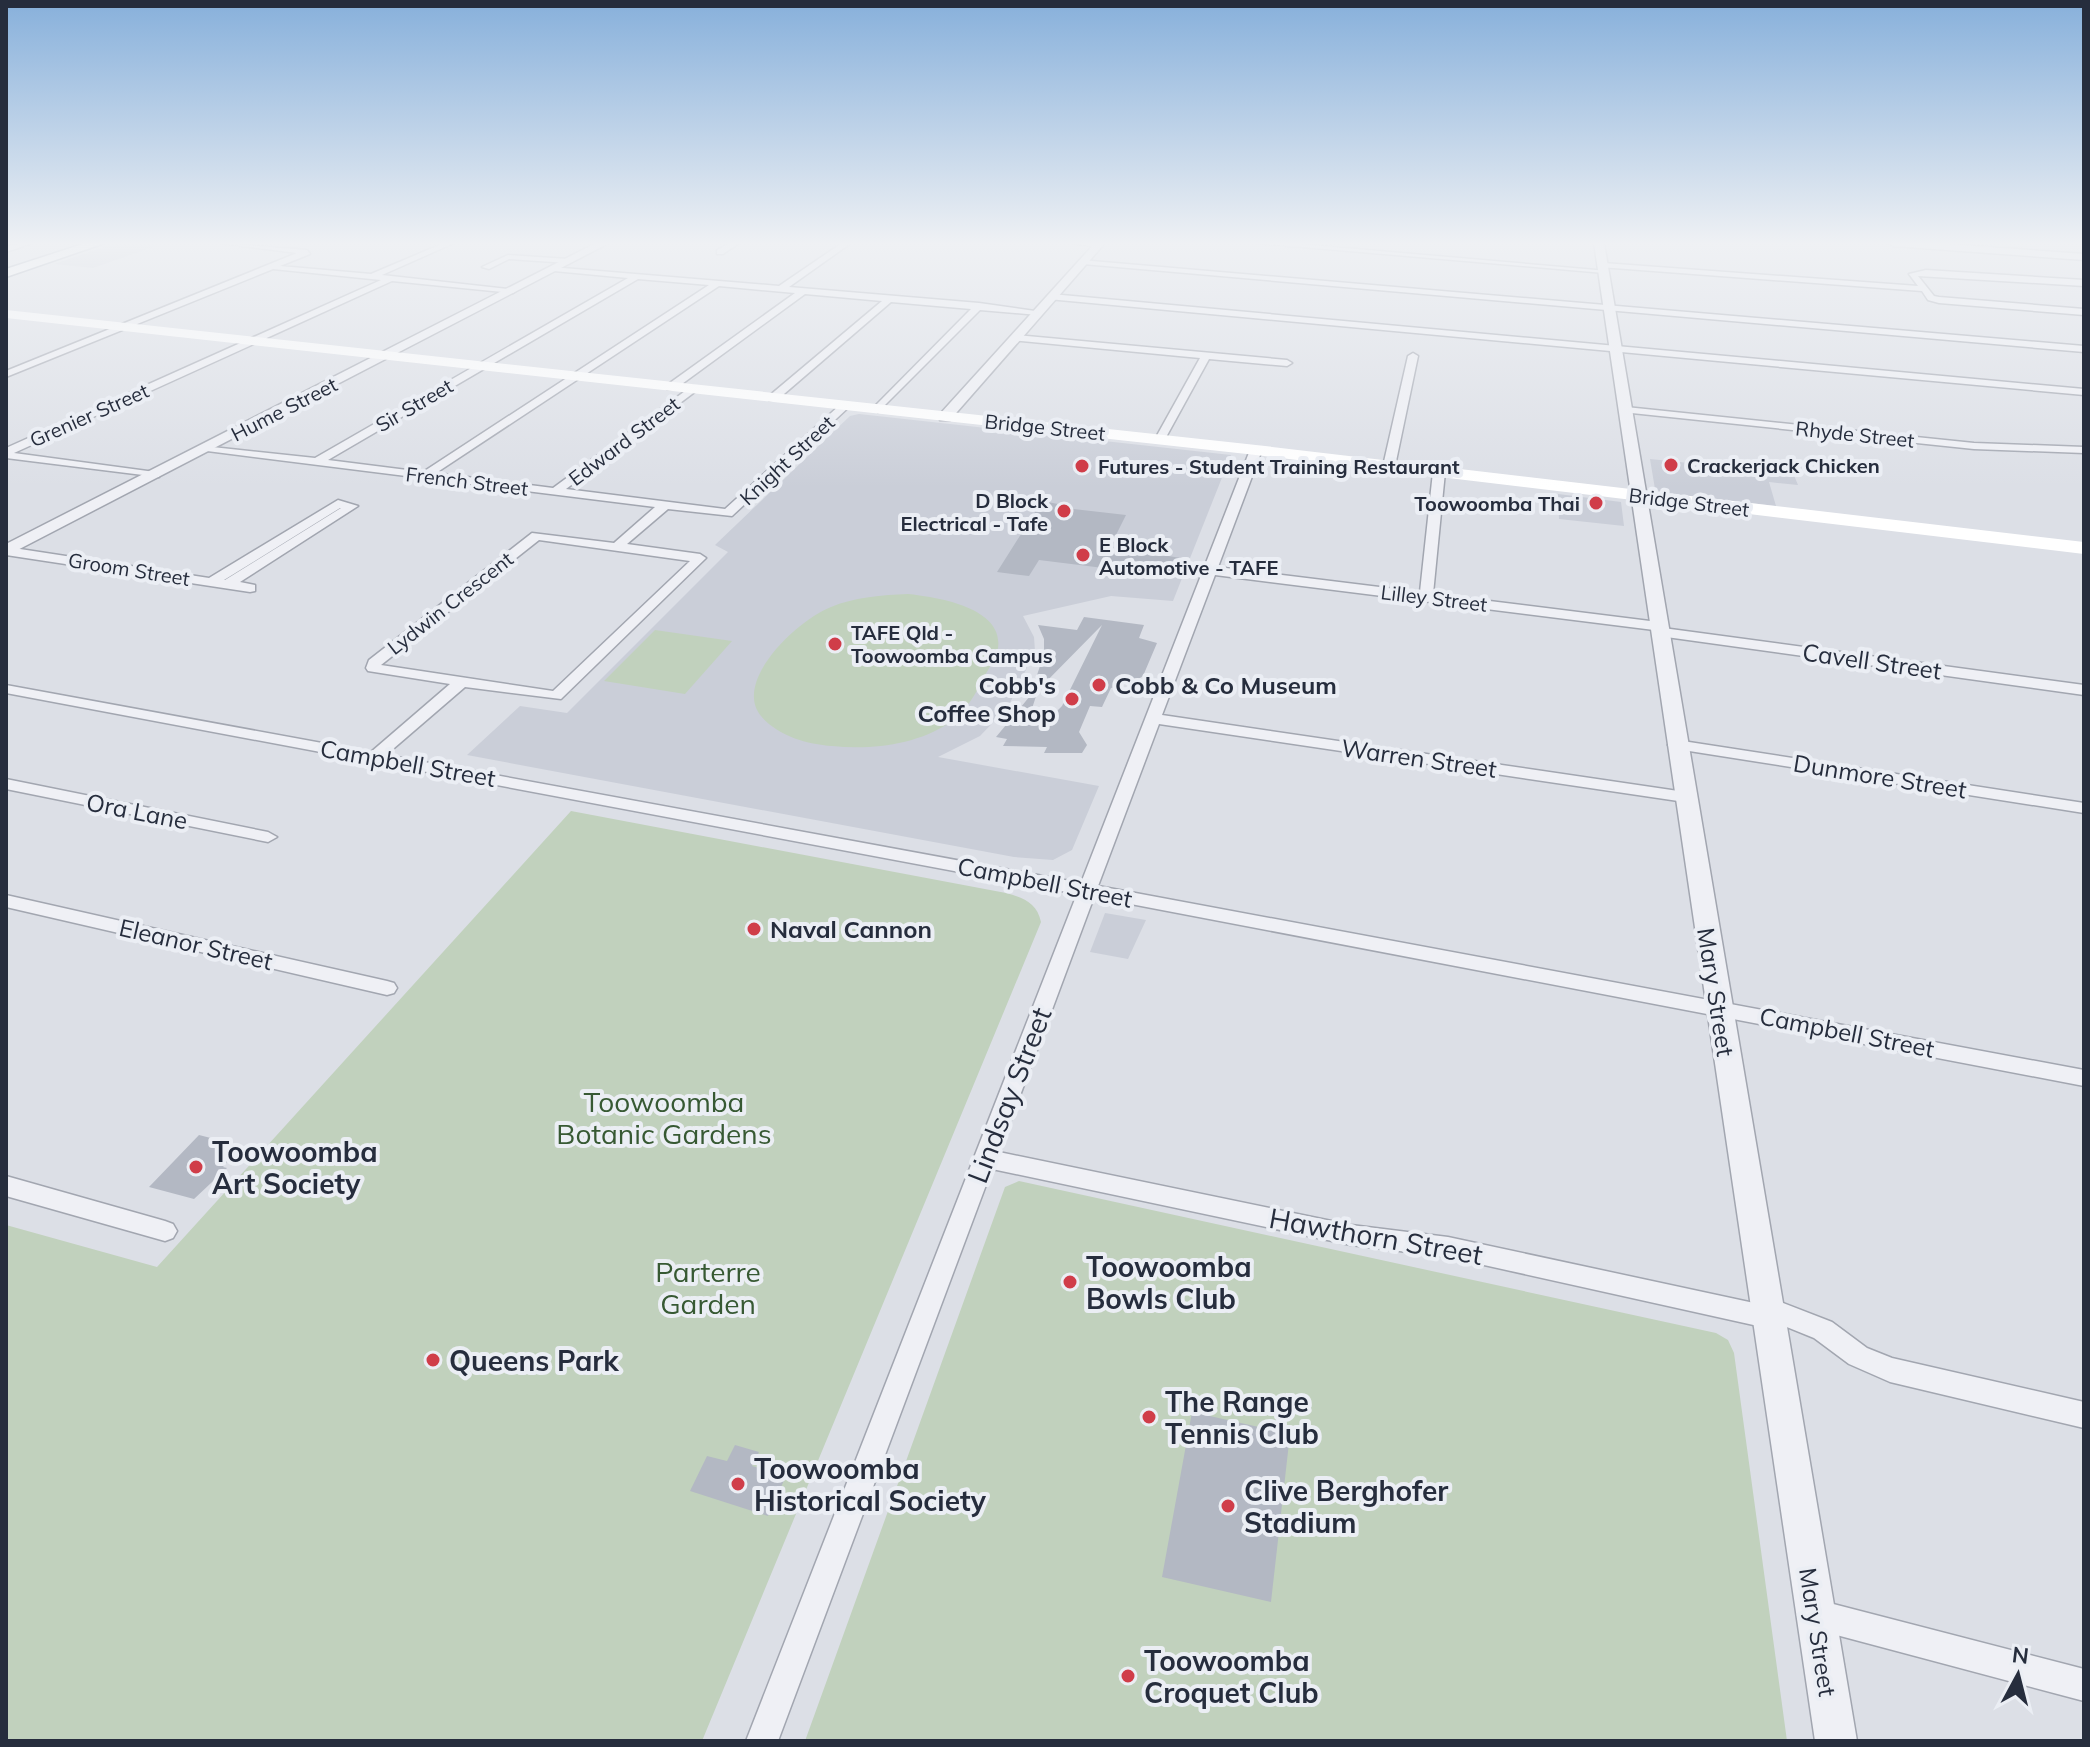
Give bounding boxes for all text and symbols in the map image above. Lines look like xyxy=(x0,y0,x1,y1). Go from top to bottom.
street label: Hume Street xyxy=(227,372,341,446)
street label: Sir Street xyxy=(371,373,457,437)
street label: Grenier Street xyxy=(26,378,152,452)
street label: Edward Street xyxy=(564,391,684,491)
street label: Bridge Street xyxy=(983,408,1107,446)
street label: Knight Street xyxy=(734,410,840,510)
street label: Rhyde Street xyxy=(1794,415,1916,453)
place label: Crackerjack Chicken xyxy=(1687,453,1880,478)
place label: Futures - Student Training Restaurant xyxy=(1098,454,1460,479)
marker: Crackerjack Chicken xyxy=(1662,456,1680,474)
marker: Futures - Student Training Restaurant xyxy=(1073,457,1091,475)
street label: French Street xyxy=(404,461,530,501)
street label: Bridge Street xyxy=(1627,482,1751,522)
place label: D Block Electrical - Tafe xyxy=(901,488,1049,536)
place label: Toowoomba Thai xyxy=(1414,491,1580,516)
marker: Toowoomba Thai xyxy=(1587,494,1605,512)
marker: D Block Electrical - Tafe xyxy=(1055,502,1073,520)
place label: E Block Automotive - TAFE xyxy=(1099,532,1278,580)
street label: Lydwin Crescent xyxy=(382,546,518,660)
marker: E Block Automotive - TAFE xyxy=(1074,546,1092,564)
street label: Groom Street xyxy=(66,547,192,591)
street label: Lilley Street xyxy=(1379,579,1489,617)
place label: TAFE Qld - Toowoomba Campus xyxy=(851,620,1053,668)
marker: TAFE Qld - Toowoomba Campus xyxy=(826,635,844,653)
street label: Cavell Street xyxy=(1801,636,1943,686)
place label: Cobb's Coffee Shop xyxy=(918,670,1056,728)
place label: Cobb & Co Museum xyxy=(1115,670,1337,700)
marker: Cobb & Co Museum xyxy=(1090,676,1108,694)
marker: Cobb's Coffee Shop xyxy=(1063,690,1081,708)
street label: Warren Street xyxy=(1339,732,1499,784)
street label: Campbell Street xyxy=(318,733,498,793)
street label: Dunmore Street xyxy=(1791,748,1969,804)
street label: Ora Lane xyxy=(84,787,190,835)
street label: Campbell Street xyxy=(955,850,1135,914)
street label: Eleanor Street xyxy=(116,912,276,976)
place label: Naval Cannon xyxy=(770,914,932,944)
marker: Naval Cannon xyxy=(745,920,763,938)
street label: Mary Street xyxy=(1691,926,1741,1058)
street label: Campbell Street xyxy=(1757,1000,1937,1064)
street label: Lindsay Street xyxy=(959,1002,1059,1188)
park label: Toowoomba Botanic Gardens xyxy=(556,1084,772,1151)
place label: Toowoomba Art Society xyxy=(212,1134,378,1201)
marker: Toowoomba Art Society xyxy=(187,1158,205,1176)
street label: Hawthorn Street xyxy=(1267,1200,1486,1272)
place label: Toowoomba Bowls Club xyxy=(1086,1249,1252,1316)
park label: Parterre Garden xyxy=(655,1254,761,1321)
marker: Toowoomba Bowls Club xyxy=(1061,1273,1079,1291)
place label: Queens Park xyxy=(449,1343,619,1378)
marker: Queens Park xyxy=(424,1351,442,1369)
place label: The Range Tennis Club xyxy=(1165,1384,1319,1451)
marker: The Range Tennis Club xyxy=(1140,1408,1158,1426)
place label: Toowoomba Historical Society xyxy=(754,1451,987,1518)
place label: Clive Berghofer Stadium xyxy=(1244,1473,1448,1540)
marker: Toowoomba Historical Society xyxy=(729,1475,747,1493)
marker: Clive Berghofer Stadium xyxy=(1219,1497,1237,1515)
street label: Mary Street xyxy=(1793,1566,1843,1698)
north arrow xyxy=(1978,1635,2058,1715)
text: N xyxy=(2010,1640,2030,1670)
place label: Toowoomba Croquet Club xyxy=(1144,1643,1319,1710)
marker: Toowoomba Croquet Club xyxy=(1119,1667,1137,1685)

